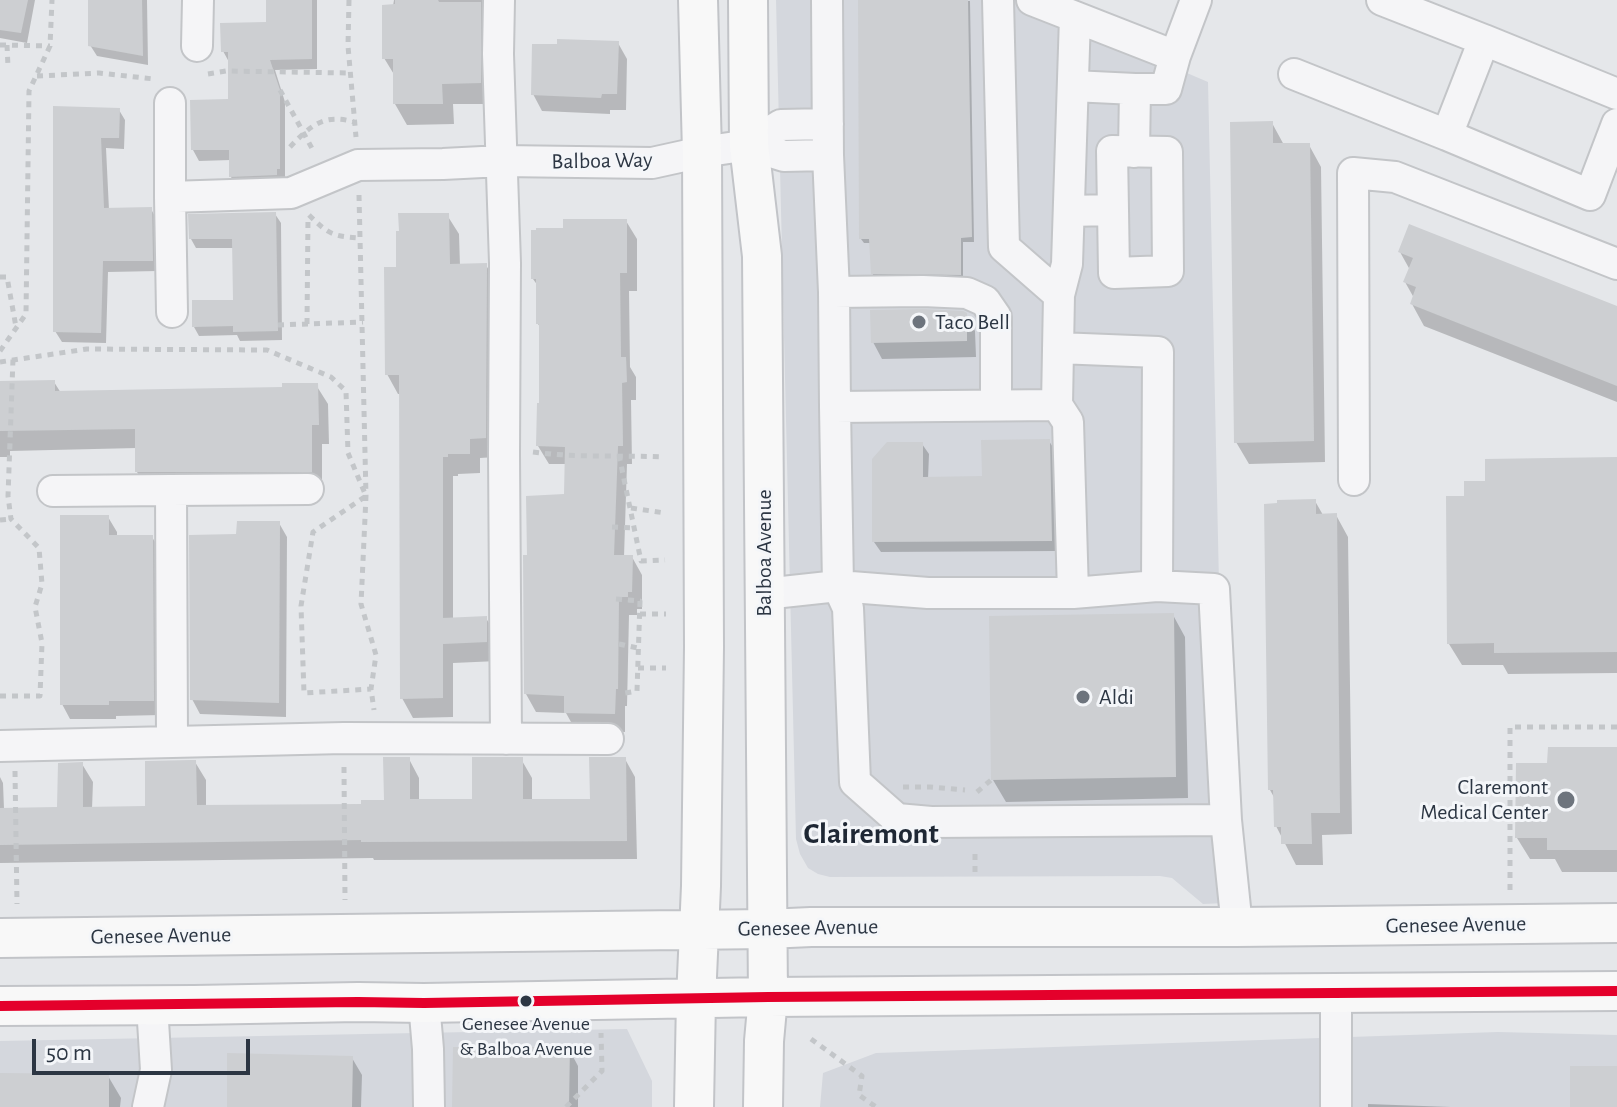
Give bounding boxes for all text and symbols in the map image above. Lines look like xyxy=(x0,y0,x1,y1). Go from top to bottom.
street label: Balboa Way xyxy=(551,147,653,175)
place label: Taco Bell xyxy=(935,309,1010,335)
marker: Taco Bell xyxy=(910,313,928,331)
street label: Balboa Avenue xyxy=(751,489,777,617)
place label: Aldi xyxy=(1099,684,1134,710)
marker: Aldi xyxy=(1074,688,1092,706)
place label: Claremont Medical Center xyxy=(1420,774,1548,826)
marker: Claremont Medical Center xyxy=(1555,789,1577,811)
district label: Clairemont xyxy=(803,816,939,852)
street label: Genesee Avenue xyxy=(1385,911,1527,939)
street label: Genesee Avenue xyxy=(737,914,879,942)
street label: Genesee Avenue xyxy=(90,922,232,950)
marker: Genesee Avenue & Balboa Avenue xyxy=(518,993,534,1009)
place label: Genesee Avenue & Balboa Avenue xyxy=(459,1012,593,1059)
scale bar xyxy=(36,1023,254,1073)
text: 50 m xyxy=(46,1041,92,1065)

